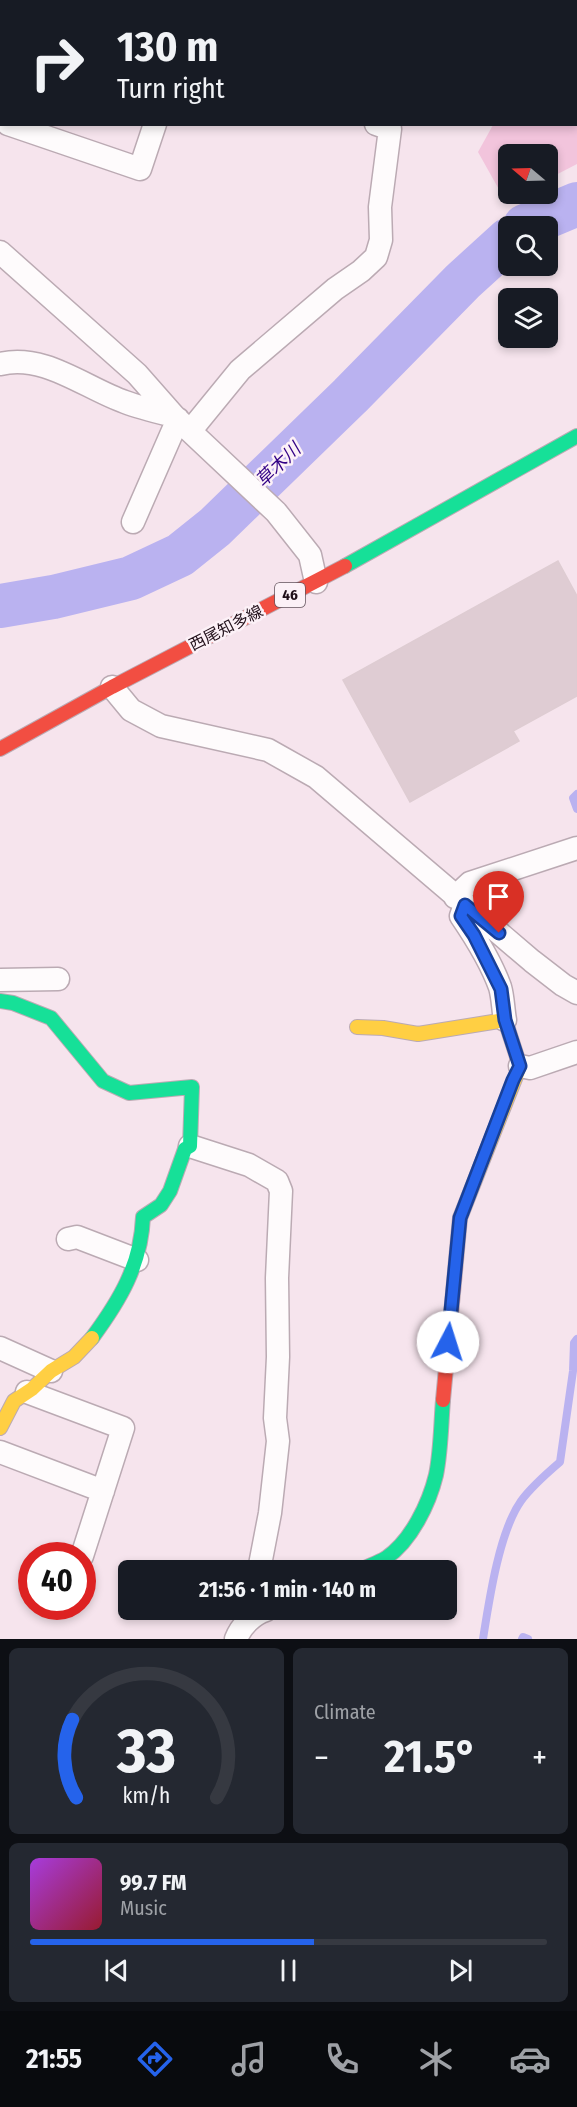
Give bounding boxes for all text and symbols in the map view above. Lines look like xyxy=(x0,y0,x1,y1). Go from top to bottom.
text: 130 m xyxy=(117,22,218,72)
icon: right xyxy=(18,24,96,102)
text: Turn right xyxy=(117,73,225,105)
north arrow xyxy=(498,144,558,204)
map controls xyxy=(498,144,558,348)
button: search xyxy=(498,216,558,276)
button: layers xyxy=(498,288,558,348)
water label: 草木川 xyxy=(251,437,307,492)
road number: 46 xyxy=(275,583,305,607)
street label: 西尾知多線 xyxy=(186,601,266,655)
pin xyxy=(473,871,524,933)
icon: arrive xyxy=(482,880,515,913)
position arrow xyxy=(416,1310,480,1374)
speed limit sign: 40 xyxy=(18,1542,96,1620)
text: 21:56 · 1 min · 140 m xyxy=(199,1576,376,1603)
text: Climate xyxy=(314,1700,376,1724)
text: 33 xyxy=(116,1714,176,1789)
text: 21.5° xyxy=(384,1730,477,1784)
text: − xyxy=(314,1738,329,1778)
text: + xyxy=(532,1738,547,1778)
text: km/h xyxy=(123,1783,170,1809)
text: 99.7 FM xyxy=(120,1869,187,1896)
text: Music xyxy=(120,1896,167,1920)
icon: previous xyxy=(100,1954,133,1987)
icon: pause xyxy=(272,1954,305,1987)
icon: next xyxy=(444,1954,477,1987)
icon: directions xyxy=(134,2038,176,2080)
icon: music xyxy=(228,2038,270,2080)
icon: phone xyxy=(321,2038,363,2080)
icon: climate xyxy=(415,2038,457,2080)
icon: car xyxy=(509,2038,551,2080)
text: 21:55 xyxy=(26,2043,82,2075)

